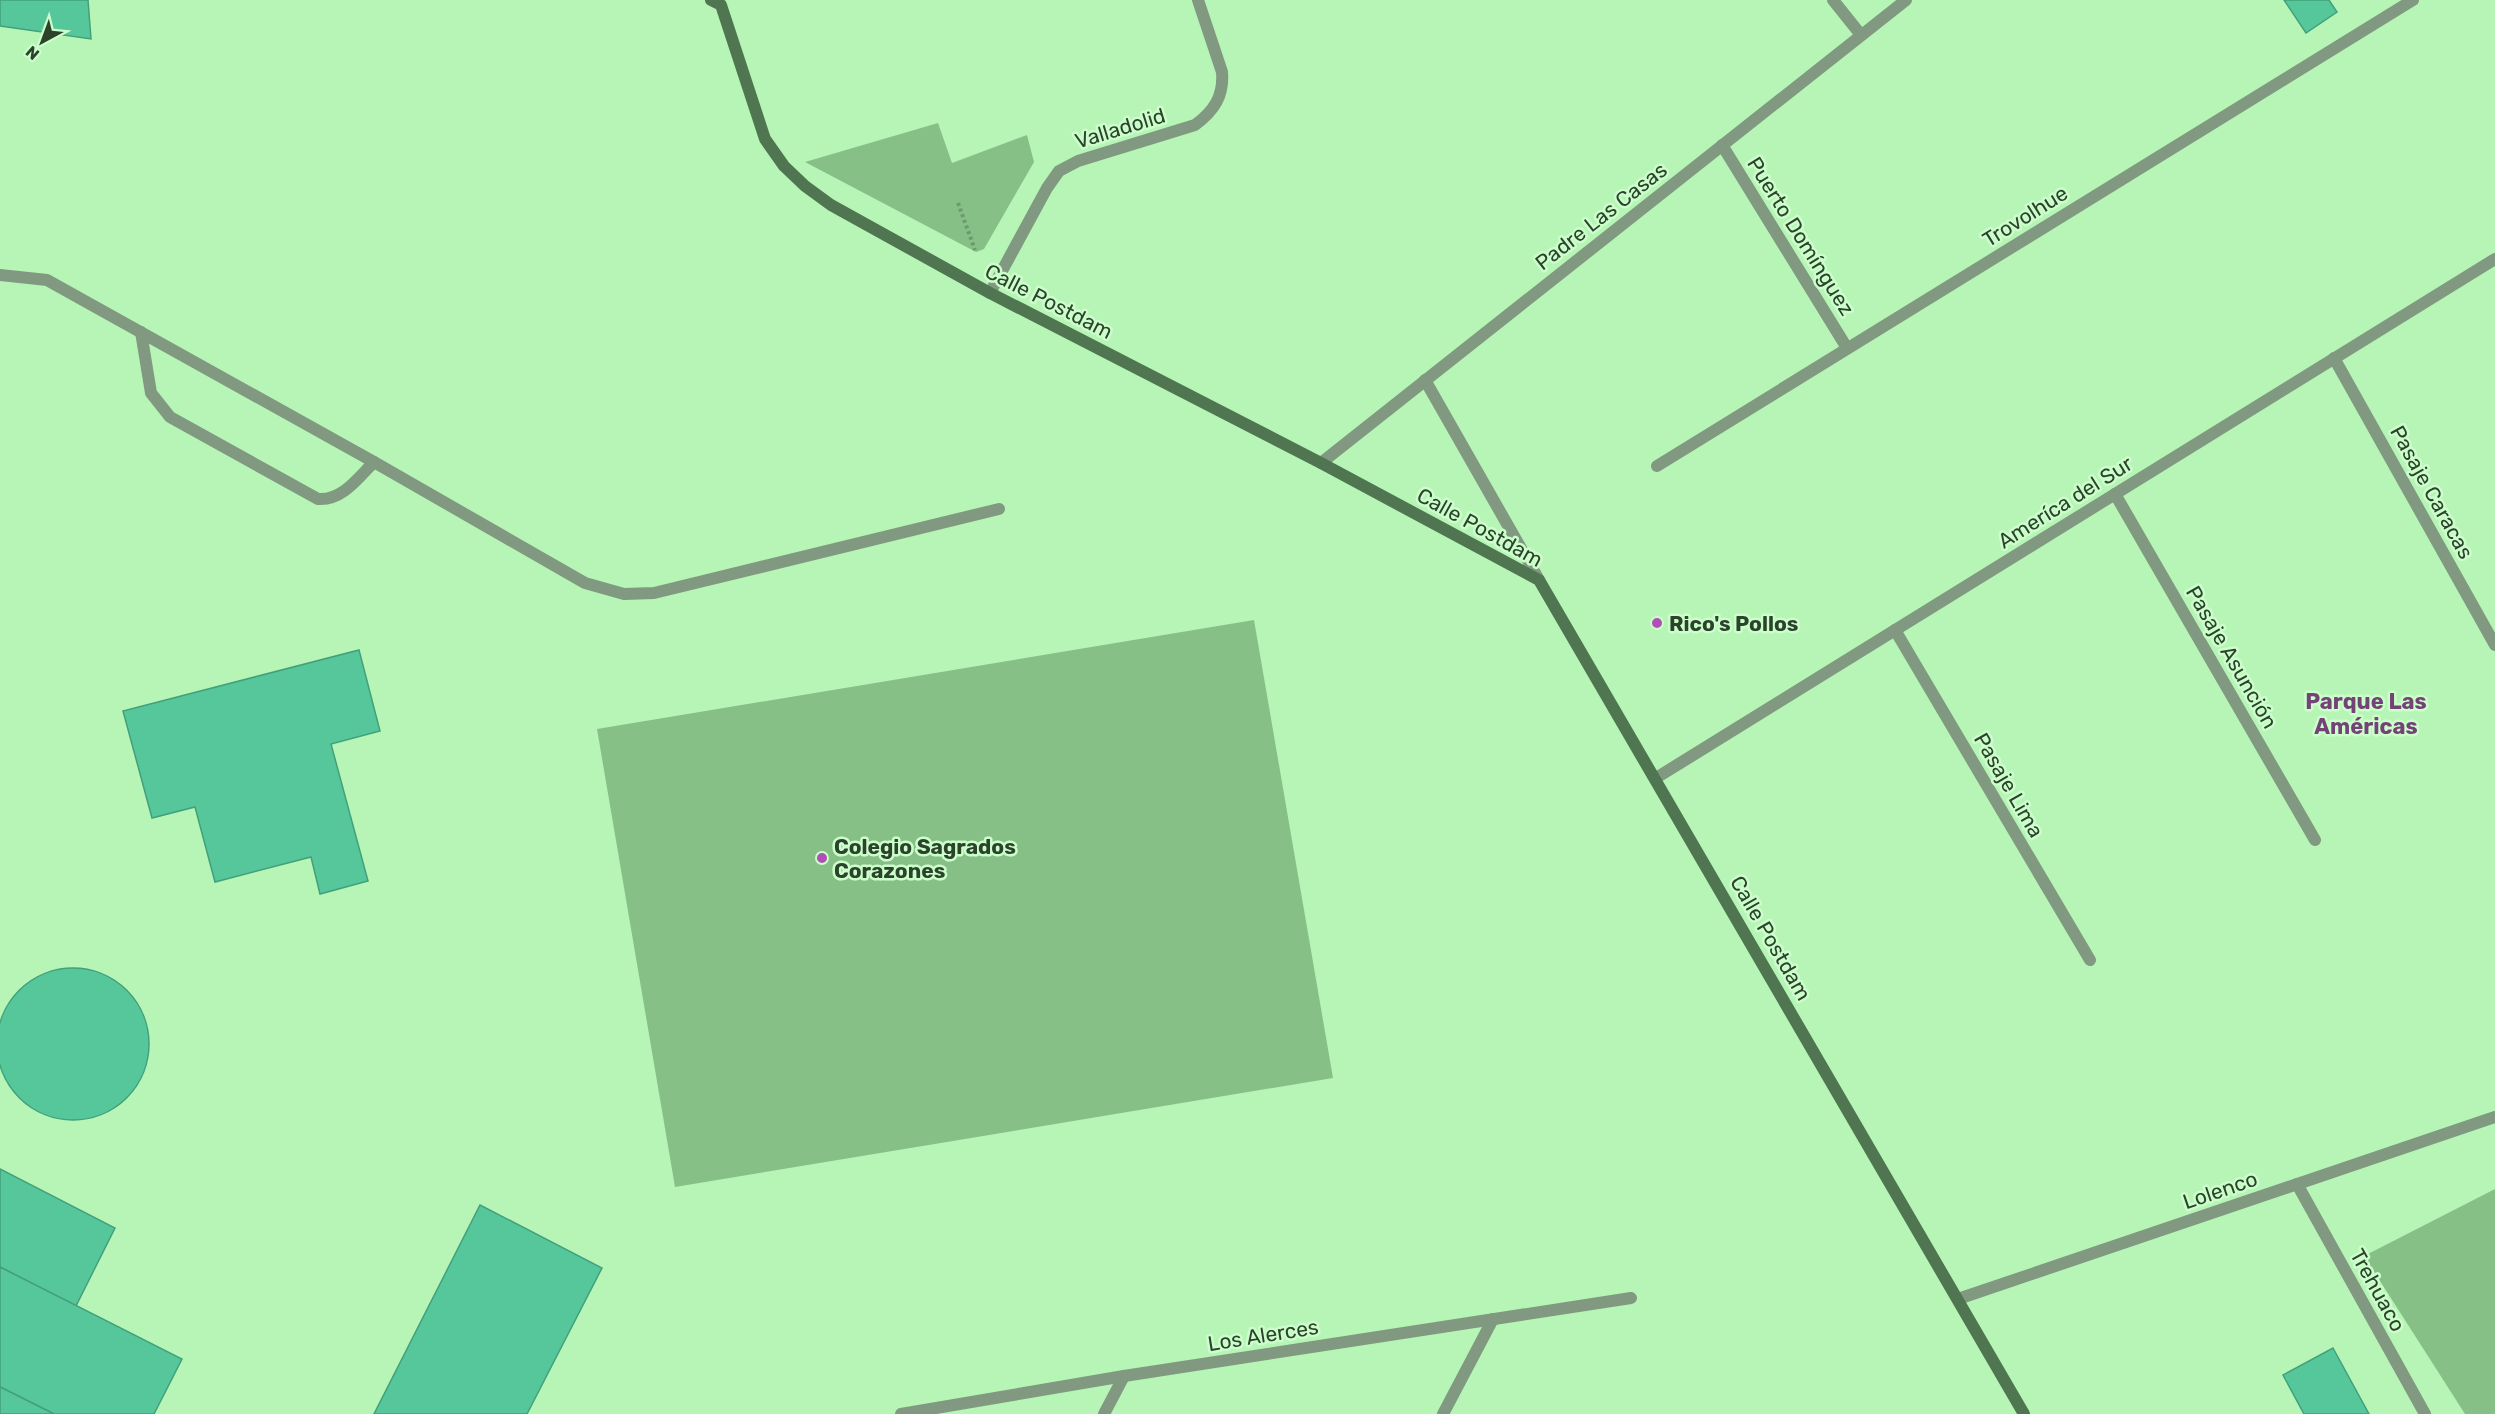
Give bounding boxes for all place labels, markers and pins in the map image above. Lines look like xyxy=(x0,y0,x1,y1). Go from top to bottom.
place label: Rico's Pollos xyxy=(1669,611,1798,636)
marker: Rico's Pollos xyxy=(1650,616,1664,630)
place label: Colegio Sagrados Corazones xyxy=(834,834,1016,883)
marker: Colegio Sagrados Corazones xyxy=(815,851,829,865)

